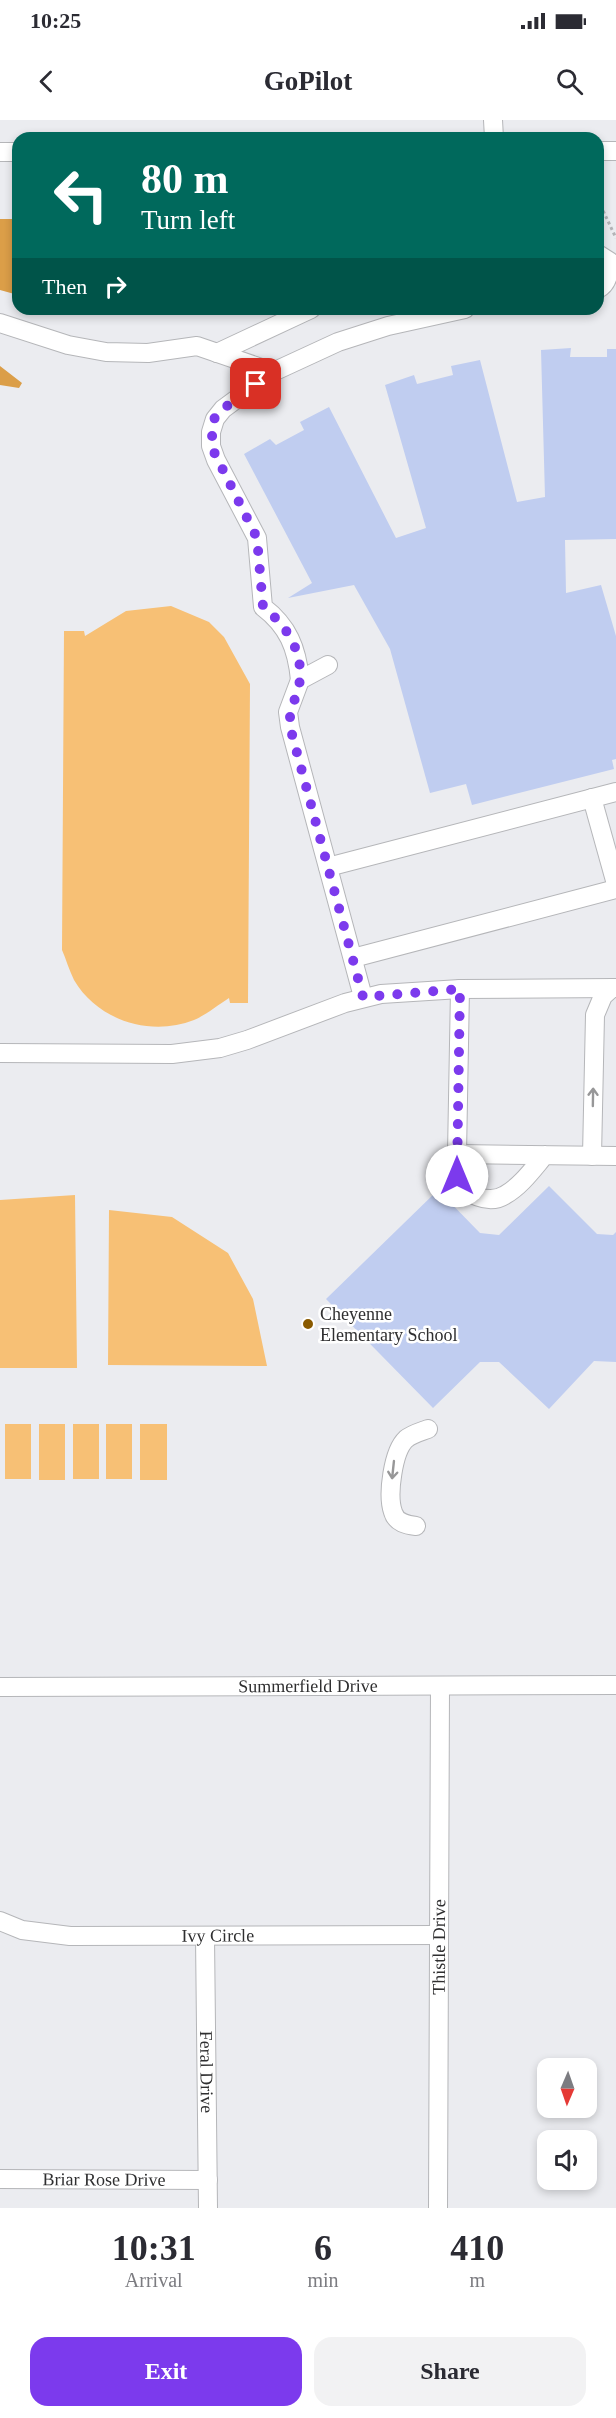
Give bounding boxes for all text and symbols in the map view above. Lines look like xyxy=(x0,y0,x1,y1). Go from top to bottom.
text: 10:25 xyxy=(30,8,81,33)
icon: back xyxy=(30,65,63,98)
icon: search xyxy=(553,65,586,98)
text: GoPilot xyxy=(264,66,352,96)
icon: left xyxy=(42,156,120,234)
text: 80 m xyxy=(141,156,229,202)
text: Turn left xyxy=(141,205,235,235)
icon: right xyxy=(99,270,132,303)
text: Then xyxy=(42,274,87,299)
pin xyxy=(230,358,281,409)
icon: arrive xyxy=(239,367,272,400)
one-way arrow xyxy=(587,1088,599,1108)
position arrow xyxy=(425,1144,489,1208)
place label: Cheyenne Elementary School xyxy=(320,1304,457,1345)
marker: Cheyenne Elementary School xyxy=(301,1317,315,1331)
one-way arrow xyxy=(388,1460,399,1480)
street label: Summerfield Drive xyxy=(238,1676,378,1696)
street label: Thistle Drive xyxy=(429,1899,449,1995)
street label: Ivy Circle xyxy=(182,1926,254,1946)
street label: Feral Drive xyxy=(196,2031,217,2113)
north arrow xyxy=(537,2058,597,2118)
map controls xyxy=(537,2058,597,2190)
button: sound xyxy=(537,2130,597,2190)
street label: Briar Rose Drive xyxy=(42,2169,166,2190)
text: 10:31 xyxy=(112,2228,196,2268)
text: 6 xyxy=(314,2228,332,2268)
text: 410 xyxy=(450,2228,504,2268)
text: Arrival xyxy=(125,2269,183,2291)
text: min xyxy=(307,2269,339,2291)
text: m xyxy=(470,2269,485,2291)
button: Exit xyxy=(30,2337,302,2406)
button: Share xyxy=(314,2337,586,2406)

